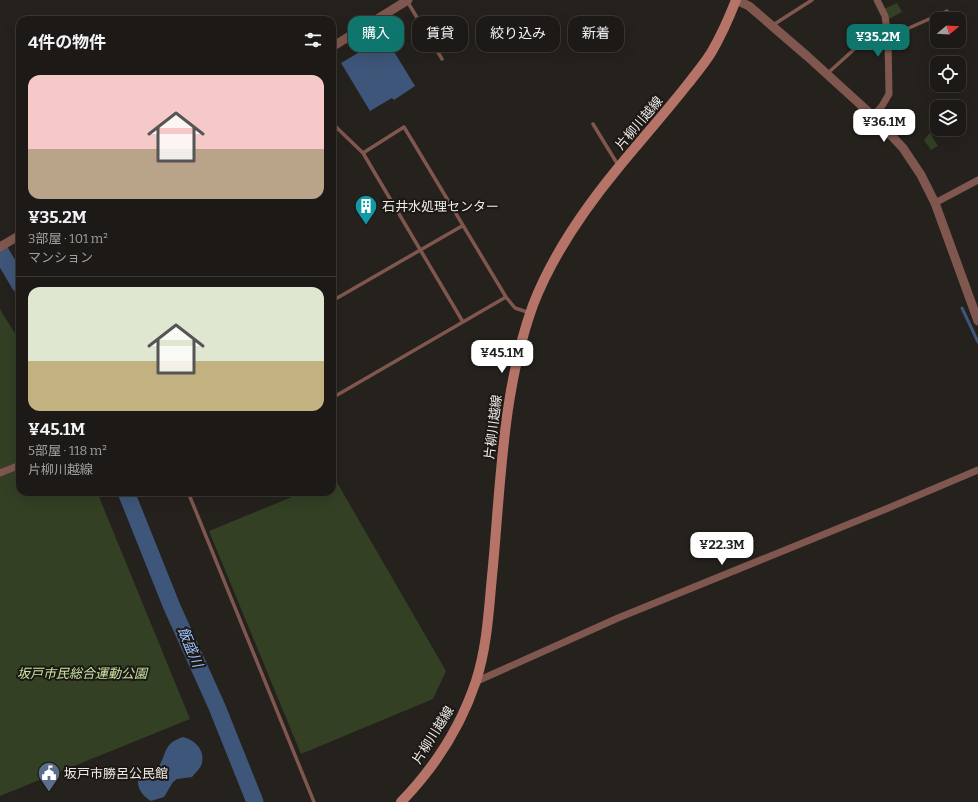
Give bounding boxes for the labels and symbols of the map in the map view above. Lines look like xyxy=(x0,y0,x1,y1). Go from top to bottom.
north arrow xyxy=(930,12,966,48)
pin: ¥35.2M xyxy=(845,24,911,58)
street label: 片柳川越線 xyxy=(612,93,666,153)
pin: ¥36.1M xyxy=(851,109,917,143)
building icon: 石井水処理センター xyxy=(353,193,379,226)
place label: 石井水処理センター xyxy=(382,199,499,214)
pin: ¥45.1M xyxy=(469,340,535,374)
street label: 片柳川越線 xyxy=(482,394,504,460)
pin: ¥22.3M xyxy=(689,532,755,566)
water label: 飯盛川 xyxy=(174,624,207,671)
park label: 坂戸市民総合運動公園 xyxy=(17,666,149,681)
street label: 片柳川越線 xyxy=(409,703,457,767)
public building icon: 坂戸市勝呂公民館 xyxy=(36,760,62,793)
place label: 坂戸市勝呂公民館 xyxy=(64,766,168,781)

